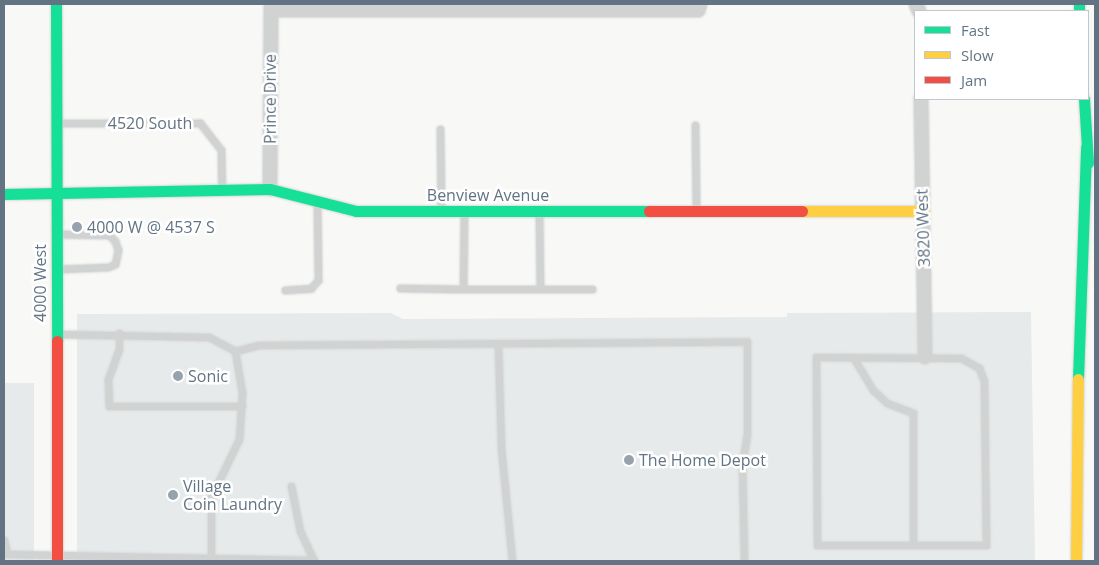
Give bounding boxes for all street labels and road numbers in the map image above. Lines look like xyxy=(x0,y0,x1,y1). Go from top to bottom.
street label: Prince Drive xyxy=(260,54,280,144)
street label: 4520 South xyxy=(108,113,192,133)
street label: Benview Avenue xyxy=(427,185,549,205)
street label: 3820 West xyxy=(912,189,934,267)
street label: 4000 West xyxy=(30,244,50,322)

